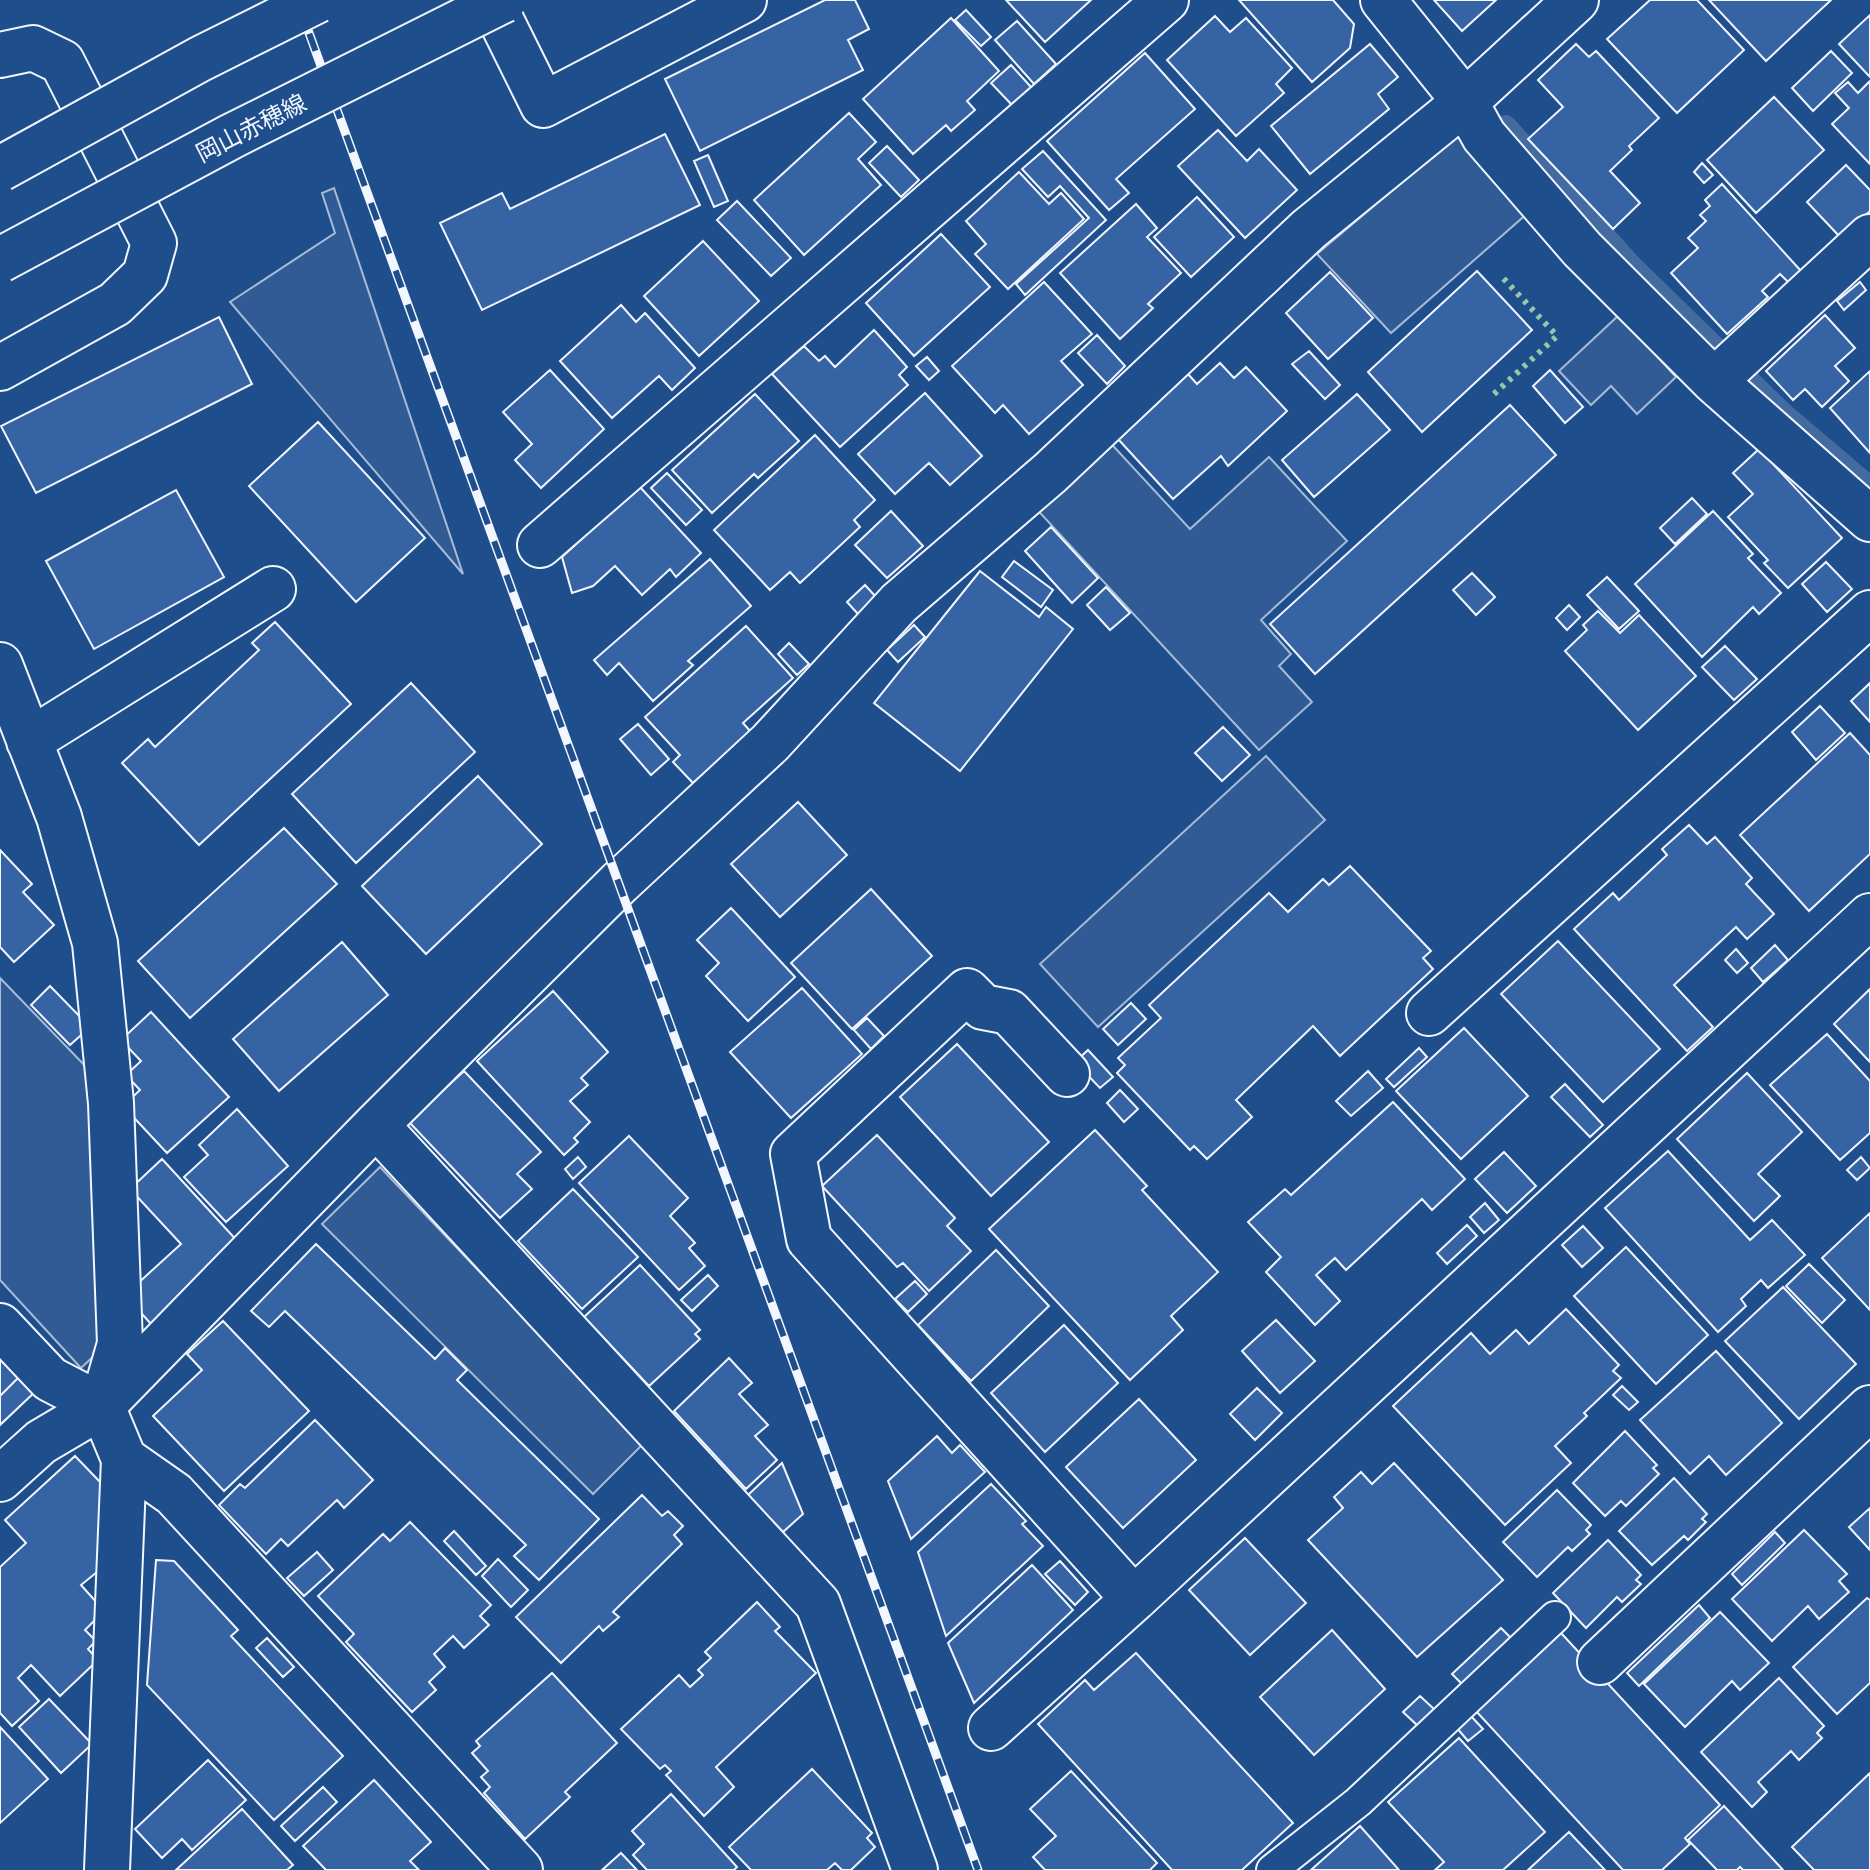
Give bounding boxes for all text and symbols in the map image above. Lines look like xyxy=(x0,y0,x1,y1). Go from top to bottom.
street label: 岡山赤穂線 xyxy=(191,89,311,167)

